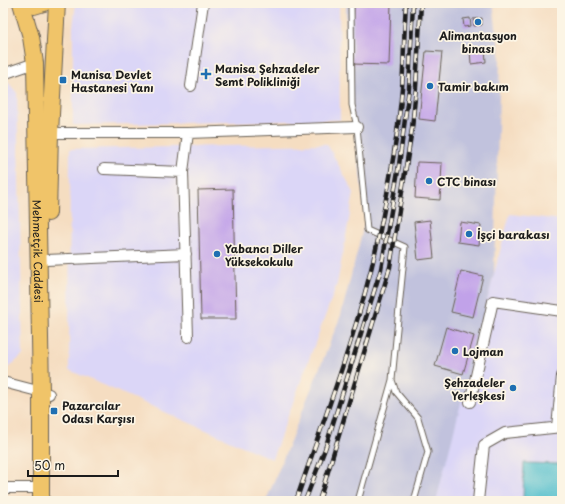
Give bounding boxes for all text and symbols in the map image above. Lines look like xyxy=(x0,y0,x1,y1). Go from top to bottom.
marker: Alimantasyon binası xyxy=(473,17,483,27)
place label: Alimantasyon binası xyxy=(438,27,517,57)
place label: Manisa Şehzadeler Semt Polikliniği xyxy=(215,60,320,90)
place label: Manisa Devlet Hastanesi Yanı xyxy=(71,66,154,96)
marker: Manisa Şehzadeler Semt Polikliniği xyxy=(200,68,212,80)
marker: Manisa Devlet Hastanesi Yanı xyxy=(58,75,68,85)
place label: Tamir bakım xyxy=(438,78,509,95)
marker: Tamir bakım xyxy=(425,81,435,91)
place label: CTC binası xyxy=(437,173,496,190)
marker: CTC binası xyxy=(424,176,434,186)
street label: Mehmetçik Caddesi xyxy=(29,200,48,303)
place label: İşçi barakası xyxy=(477,226,549,243)
marker: İşçi barakası xyxy=(464,229,474,239)
place label: Yabancı Diller Yüksekokulu xyxy=(225,240,303,270)
marker: Yabancı Diller Yüksekokulu xyxy=(212,249,222,259)
place label: Lojman xyxy=(463,343,504,360)
marker: Lojman xyxy=(450,346,460,356)
place label: Şehzadeler Yerleşkesi xyxy=(444,374,506,404)
marker: Şehzadeler Yerleşkesi xyxy=(508,383,518,393)
place label: Pazarcılar Odası Karşısı xyxy=(62,397,135,427)
marker: Pazarcılar Odası Karşısı xyxy=(49,406,59,416)
scale bar xyxy=(28,452,118,478)
text: 50 m xyxy=(34,456,65,474)

